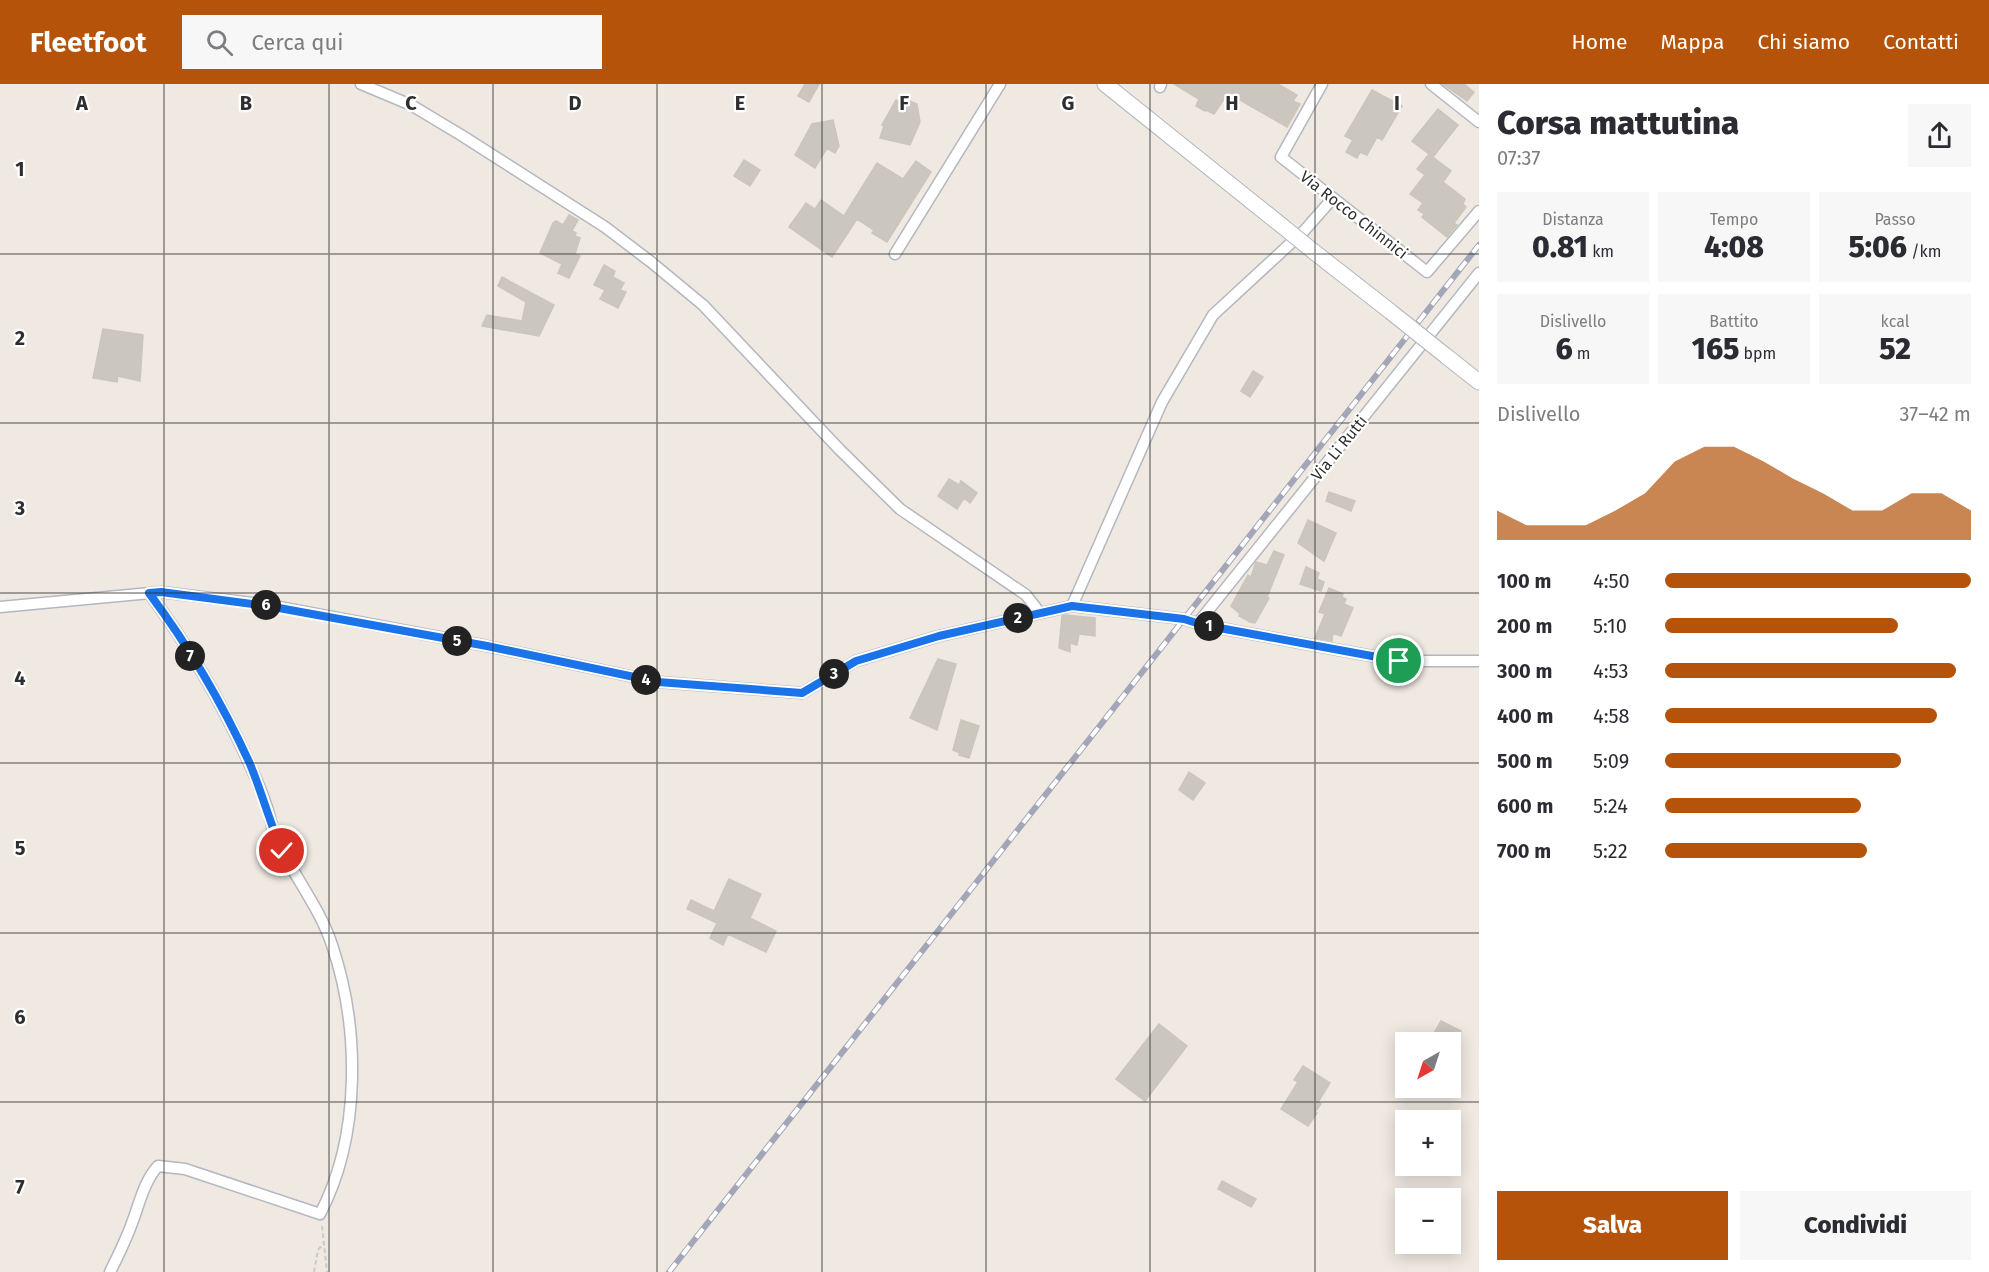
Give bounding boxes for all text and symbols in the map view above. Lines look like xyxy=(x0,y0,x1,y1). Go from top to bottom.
search box xyxy=(182,15,602,69)
text: Fleetfoot xyxy=(30,26,146,59)
icon: search xyxy=(203,26,236,59)
text: Cerca qui xyxy=(251,29,343,56)
text: Home xyxy=(1571,29,1627,55)
text: Mappa xyxy=(1660,29,1724,55)
text: Chi siamo xyxy=(1757,29,1850,55)
text: Contatti xyxy=(1883,29,1959,55)
text: A xyxy=(75,91,89,115)
text: B xyxy=(240,91,252,115)
text: C xyxy=(405,91,417,115)
text: D xyxy=(568,91,582,115)
text: E xyxy=(735,91,745,115)
text: F xyxy=(899,91,909,115)
text: G xyxy=(1062,91,1074,115)
text: H xyxy=(1225,91,1239,115)
text: I xyxy=(1394,91,1400,115)
text: Corsa mattutina xyxy=(1497,103,1739,143)
button: share xyxy=(1908,104,1971,167)
text: 07:37 xyxy=(1497,146,1540,170)
text: 1 xyxy=(15,157,25,181)
street label: Via Rocco Chinnici xyxy=(1296,167,1412,263)
text: Distanza xyxy=(1542,210,1604,229)
text: Tempo xyxy=(1710,210,1758,229)
text: Passo xyxy=(1874,210,1916,229)
text: 0.81 xyxy=(1532,229,1588,265)
text: 4:08 xyxy=(1704,229,1764,265)
text: 5:06 xyxy=(1848,229,1907,265)
text: km xyxy=(1588,242,1614,261)
text: /km xyxy=(1907,242,1942,261)
text: Dislivello xyxy=(1540,312,1606,331)
text: Battito xyxy=(1709,312,1759,331)
text: kcal xyxy=(1881,312,1909,331)
text: 2 xyxy=(15,326,25,350)
text: 6 xyxy=(1555,331,1573,367)
text: 165 xyxy=(1692,331,1739,367)
text: 52 xyxy=(1879,331,1911,367)
text: m xyxy=(1573,344,1591,363)
text: bpm xyxy=(1739,344,1776,363)
text: Dislivello xyxy=(1497,402,1580,426)
text: 37–42 m xyxy=(1899,402,1971,426)
street label: Via Li Rutti xyxy=(1307,412,1371,484)
text: 3 xyxy=(14,496,25,520)
text: 100 m xyxy=(1497,569,1551,593)
text: 4:50 xyxy=(1593,569,1630,593)
pin: 6 xyxy=(251,590,281,620)
text: 6 xyxy=(261,595,271,614)
pin: 2 xyxy=(1003,603,1033,633)
text: 2 xyxy=(1014,608,1022,627)
pin: 1 xyxy=(1194,611,1224,641)
text: 200 m xyxy=(1497,614,1552,638)
text: 5:10 xyxy=(1593,614,1627,638)
text: 1 xyxy=(1205,616,1213,635)
pin: 5 xyxy=(442,626,472,656)
text: 5 xyxy=(453,631,461,650)
pin xyxy=(1373,635,1424,686)
pin: 7 xyxy=(175,641,205,671)
icon: arrive xyxy=(1382,644,1415,677)
text: 7 xyxy=(186,646,194,665)
pin: 3 xyxy=(819,659,849,689)
text: 300 m xyxy=(1497,659,1552,683)
text: 4:53 xyxy=(1593,659,1628,683)
text: 3 xyxy=(830,664,838,683)
pin: 4 xyxy=(631,665,661,695)
text: 4 xyxy=(14,666,26,690)
text: 4 xyxy=(641,670,651,689)
text: 400 m xyxy=(1497,704,1553,728)
text: 4:58 xyxy=(1593,704,1630,728)
text: 500 m xyxy=(1497,749,1553,773)
text: 5:09 xyxy=(1593,749,1629,773)
text: 600 m xyxy=(1497,794,1553,818)
text: 5:24 xyxy=(1593,794,1628,818)
pin xyxy=(256,825,307,876)
icon: check xyxy=(265,834,298,867)
text: 5 xyxy=(15,836,26,860)
text: 700 m xyxy=(1497,839,1551,863)
text: 5:22 xyxy=(1593,839,1628,863)
text: 6 xyxy=(14,1005,26,1029)
north arrow xyxy=(1395,1032,1461,1098)
map controls xyxy=(1395,1032,1461,1254)
button: + xyxy=(1395,1110,1461,1176)
text: 7 xyxy=(15,1175,25,1199)
button: − xyxy=(1395,1188,1461,1254)
button: Salva xyxy=(1497,1191,1728,1260)
button: Condividi xyxy=(1740,1191,1971,1260)

